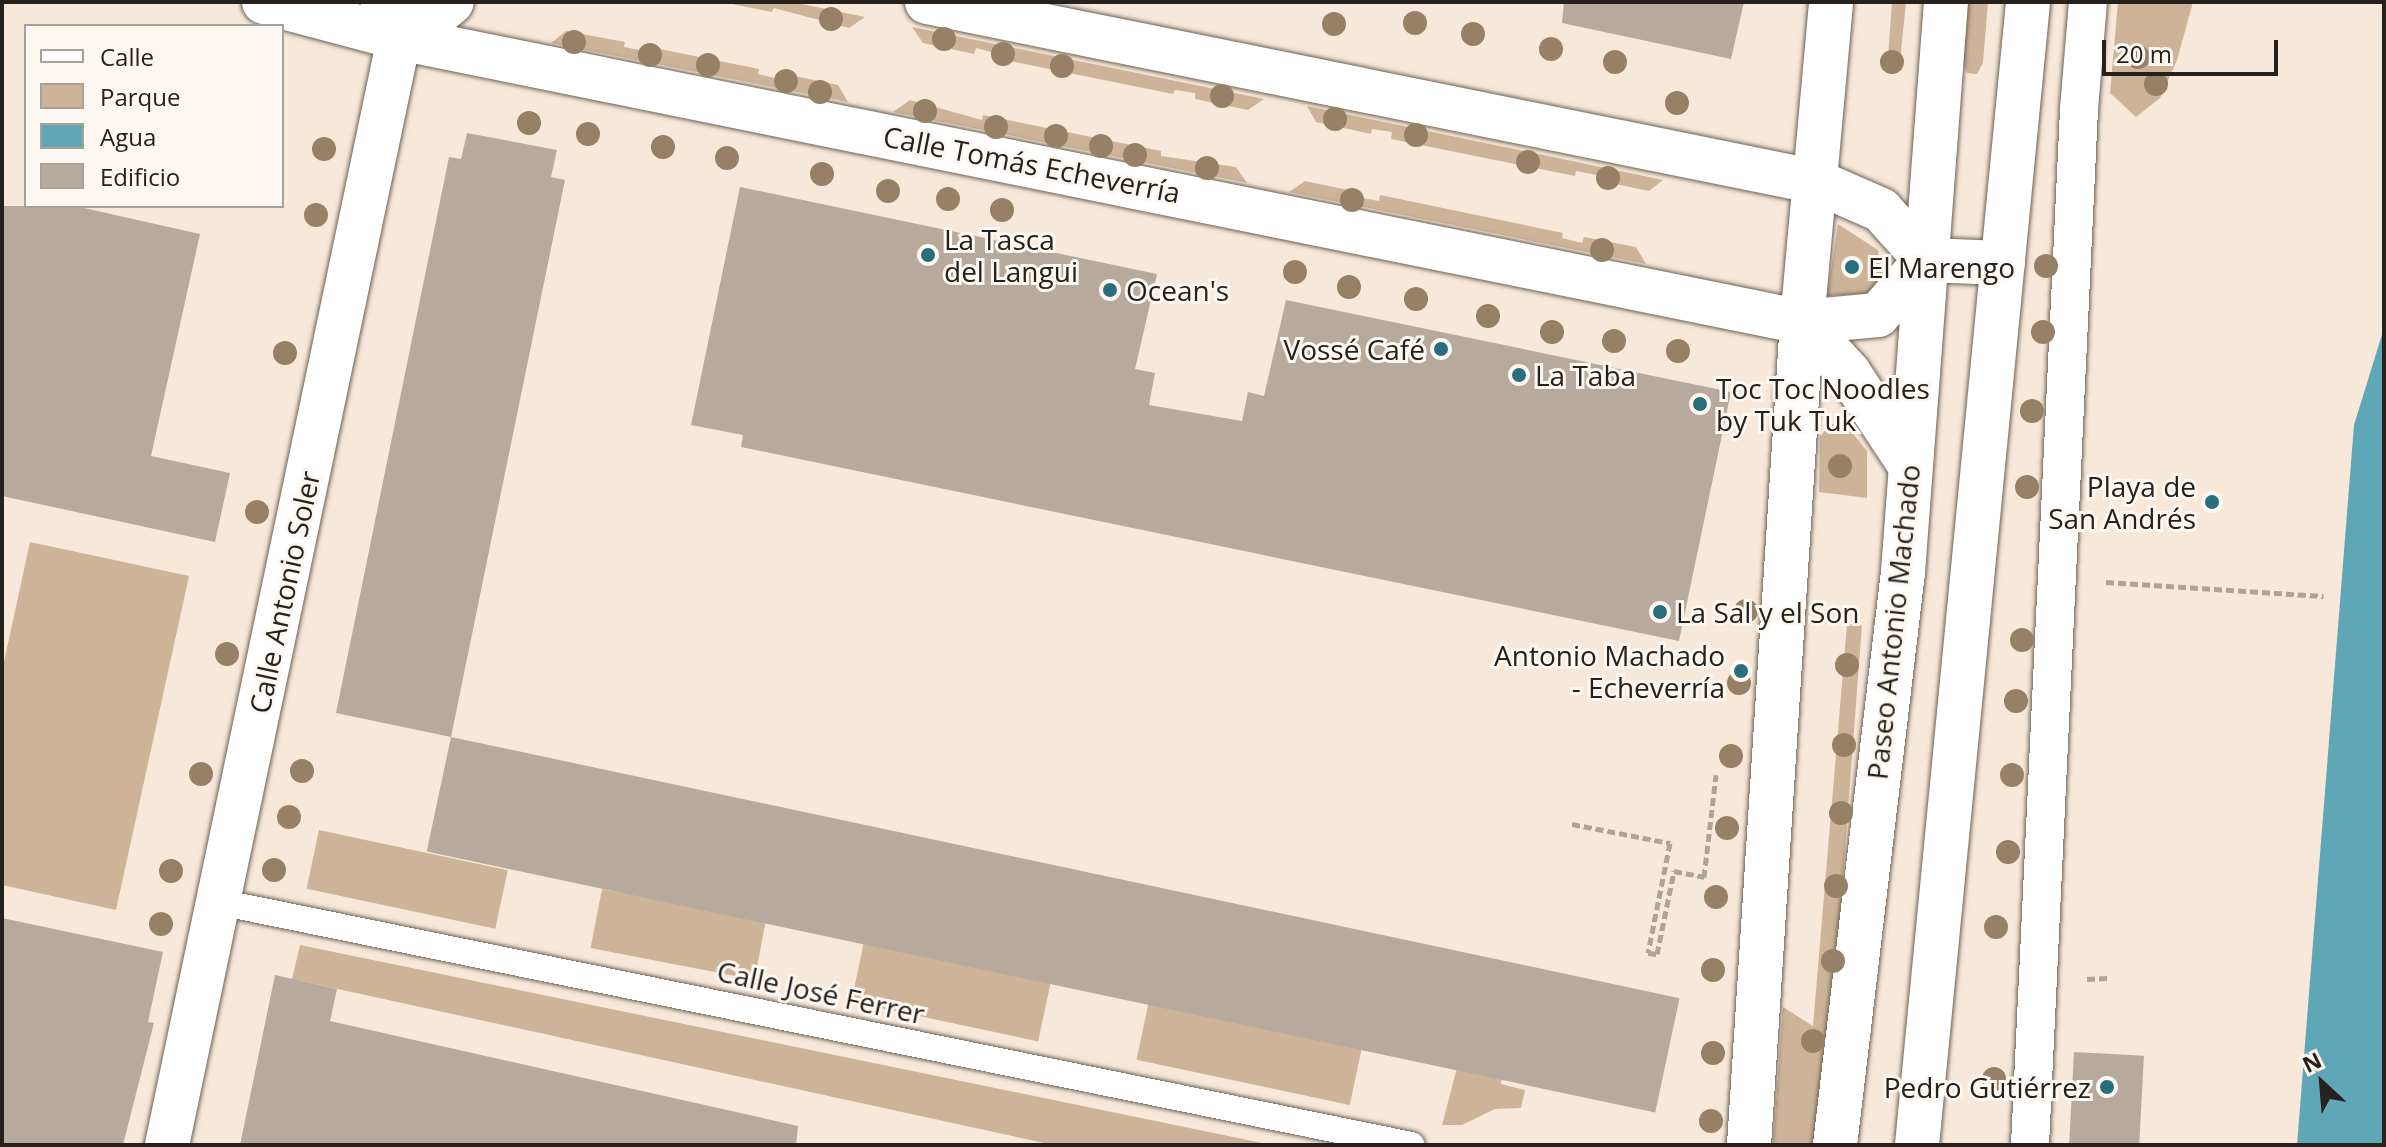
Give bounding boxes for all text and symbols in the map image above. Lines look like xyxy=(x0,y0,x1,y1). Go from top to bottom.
legend xyxy=(24,24,284,208)
scale bar xyxy=(2106,24,2282,74)
text: 20 m xyxy=(2116,37,2172,70)
text: Calle xyxy=(100,40,154,73)
text: Parque xyxy=(100,80,180,113)
street label: Calle Tomás Echeverría xyxy=(881,119,1183,209)
text: Agua xyxy=(100,120,156,153)
text: Edificio xyxy=(100,160,180,193)
place label: La Tasca del Langui xyxy=(944,222,1078,288)
marker: La Tasca del Langui xyxy=(919,246,937,264)
place label: El Marengo xyxy=(1868,250,2015,284)
marker: El Marengo xyxy=(1843,258,1861,276)
place label: Ocean's xyxy=(1126,273,1229,307)
marker: Ocean's xyxy=(1101,281,1119,299)
place label: Vossé Café xyxy=(1283,332,1425,366)
marker: Vossé Café xyxy=(1432,340,1450,358)
place label: La Taba xyxy=(1535,358,1636,392)
marker: La Taba xyxy=(1510,366,1528,384)
place label: Toc Toc Noodles by Tuk Tuk xyxy=(1716,371,1930,437)
marker: Toc Toc Noodles by Tuk Tuk xyxy=(1691,395,1709,413)
street label: Paseo Antonio Machado xyxy=(1860,463,1926,781)
street label: Calle Antonio Soler xyxy=(242,468,326,716)
place label: Playa de San Andrés xyxy=(2048,469,2196,535)
marker: Playa de San Andrés xyxy=(2203,493,2221,511)
place label: La Sal y el Son xyxy=(1676,595,1859,629)
marker: La Sal y el Son xyxy=(1651,603,1669,621)
place label: Antonio Machado - Echeverría xyxy=(1494,638,1725,704)
marker: Antonio Machado - Echeverría xyxy=(1732,662,1750,680)
street label: Calle José Ferrer xyxy=(714,954,928,1030)
north arrow xyxy=(2282,1043,2362,1123)
text: N xyxy=(2297,1044,2326,1079)
place label: Pedro Gutiérrez xyxy=(1884,1070,2091,1104)
marker: Pedro Gutiérrez xyxy=(2098,1078,2116,1096)

